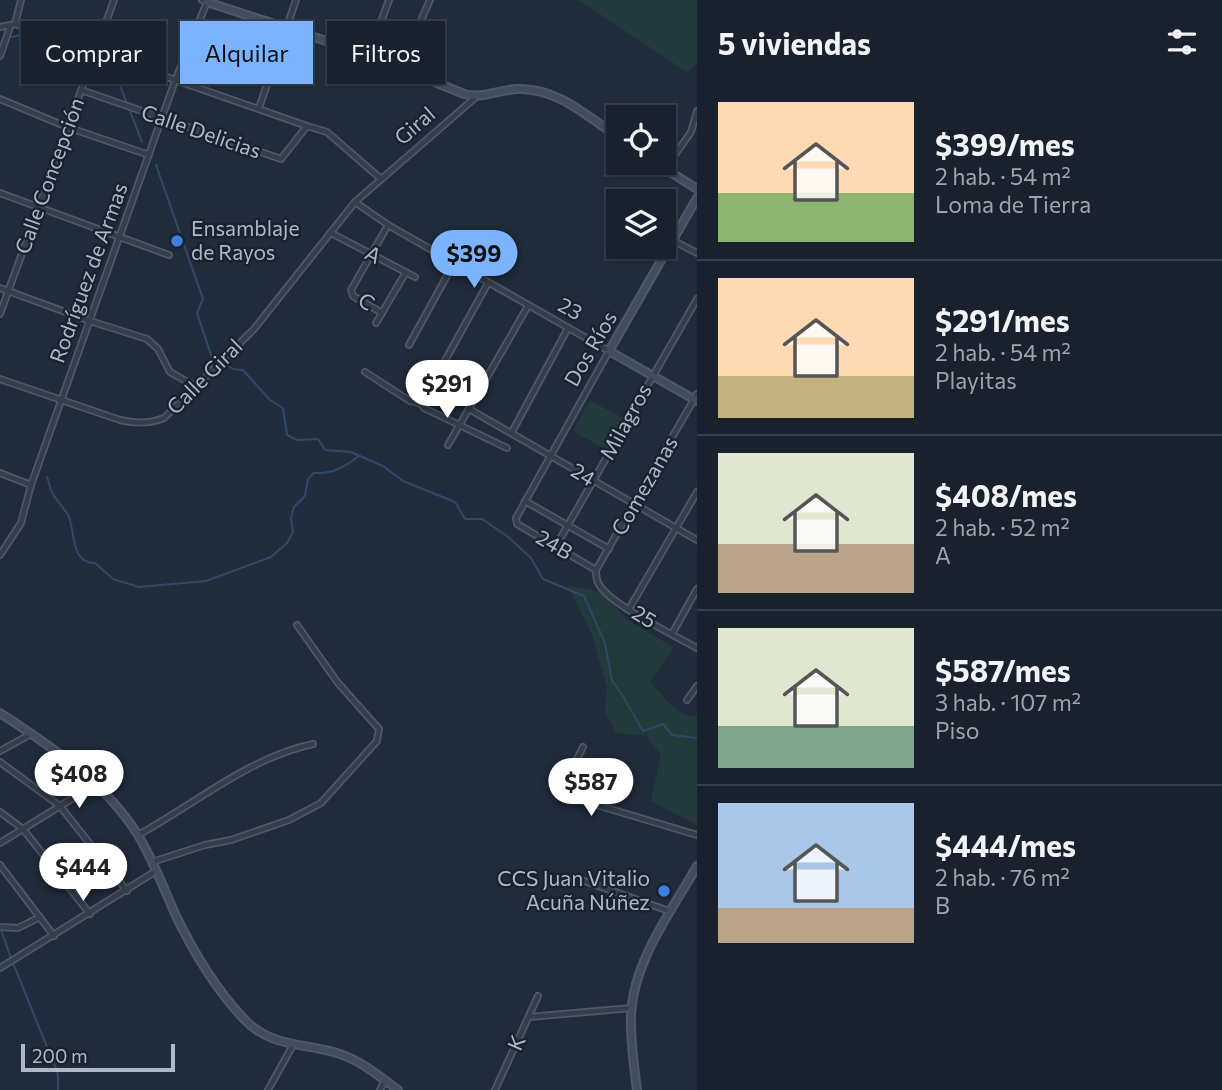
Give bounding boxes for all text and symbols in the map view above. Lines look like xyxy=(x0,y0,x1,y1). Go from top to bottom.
chip: Comprar xyxy=(21,21,166,84)
chip: Alquilar xyxy=(180,21,313,84)
chip: Filtros xyxy=(327,21,445,84)
icon: filters xyxy=(1163,23,1201,61)
text: 5 viviendas xyxy=(718,24,871,61)
street label: Calle Concepción xyxy=(9,94,88,257)
street label: Calle Delicias xyxy=(138,98,265,163)
street label: Giral xyxy=(389,101,439,149)
map controls xyxy=(606,105,676,259)
button: locate xyxy=(606,105,676,175)
text: $399/mes xyxy=(935,125,1075,162)
icon: home xyxy=(774,130,858,214)
text: 2 hab. · 54 m² xyxy=(935,162,1071,190)
street label: Rodríguez de Armas xyxy=(43,179,132,366)
button: layers xyxy=(606,189,676,259)
text: Loma de Tierra xyxy=(935,190,1091,218)
place label: Ensamblaje de Rayos xyxy=(191,215,300,264)
pin: $399 xyxy=(433,230,515,290)
marker: Ensamblaje de Rayos xyxy=(169,233,185,249)
street label: A xyxy=(361,239,386,268)
text: $399 xyxy=(447,239,502,267)
street label: C xyxy=(354,286,380,315)
street label: 23 xyxy=(554,291,587,324)
text: $291/mes xyxy=(935,301,1070,338)
street label: Dos Ríos xyxy=(558,306,621,390)
icon: home xyxy=(774,306,858,390)
street label: Calle Giral xyxy=(161,333,247,419)
text: 2 hab. · 54 m² xyxy=(935,338,1071,366)
pin: $291 xyxy=(406,360,488,420)
text: Playitas xyxy=(935,366,1017,394)
text: $291 xyxy=(422,369,472,397)
street label: Milagros xyxy=(594,379,656,464)
street label: Comezanas xyxy=(605,431,682,539)
street label: 24 xyxy=(567,457,601,491)
text: $408/mes xyxy=(935,476,1077,513)
icon: home xyxy=(774,481,858,565)
text: 2 hab. · 52 m² xyxy=(935,513,1070,541)
street label: 24B xyxy=(532,524,577,564)
text: A xyxy=(935,541,951,569)
street label: 25 xyxy=(628,599,661,633)
text: $587/mes xyxy=(935,651,1071,688)
icon: home xyxy=(774,656,858,740)
text: 3 hab. · 107 m² xyxy=(935,688,1081,716)
text: Piso xyxy=(935,716,980,744)
pin: $408 xyxy=(38,750,120,810)
pin: $587 xyxy=(550,758,632,818)
text: $408 xyxy=(51,759,107,787)
text: $587 xyxy=(564,767,618,795)
text: $444/mes xyxy=(935,826,1076,863)
icon: home xyxy=(774,831,858,915)
pin: $444 xyxy=(42,844,124,903)
text: $444 xyxy=(55,852,111,880)
text: 2 hab. · 76 m² xyxy=(935,863,1070,891)
place label: CCS Juan Vitalio Acuña Núñez xyxy=(497,865,650,914)
marker: CCS Juan Vitalio Acuña Núñez xyxy=(656,883,672,899)
text: B xyxy=(935,891,950,919)
street label: K xyxy=(501,1031,530,1054)
scale bar xyxy=(21,1041,175,1073)
text: 200 m xyxy=(32,1044,88,1067)

